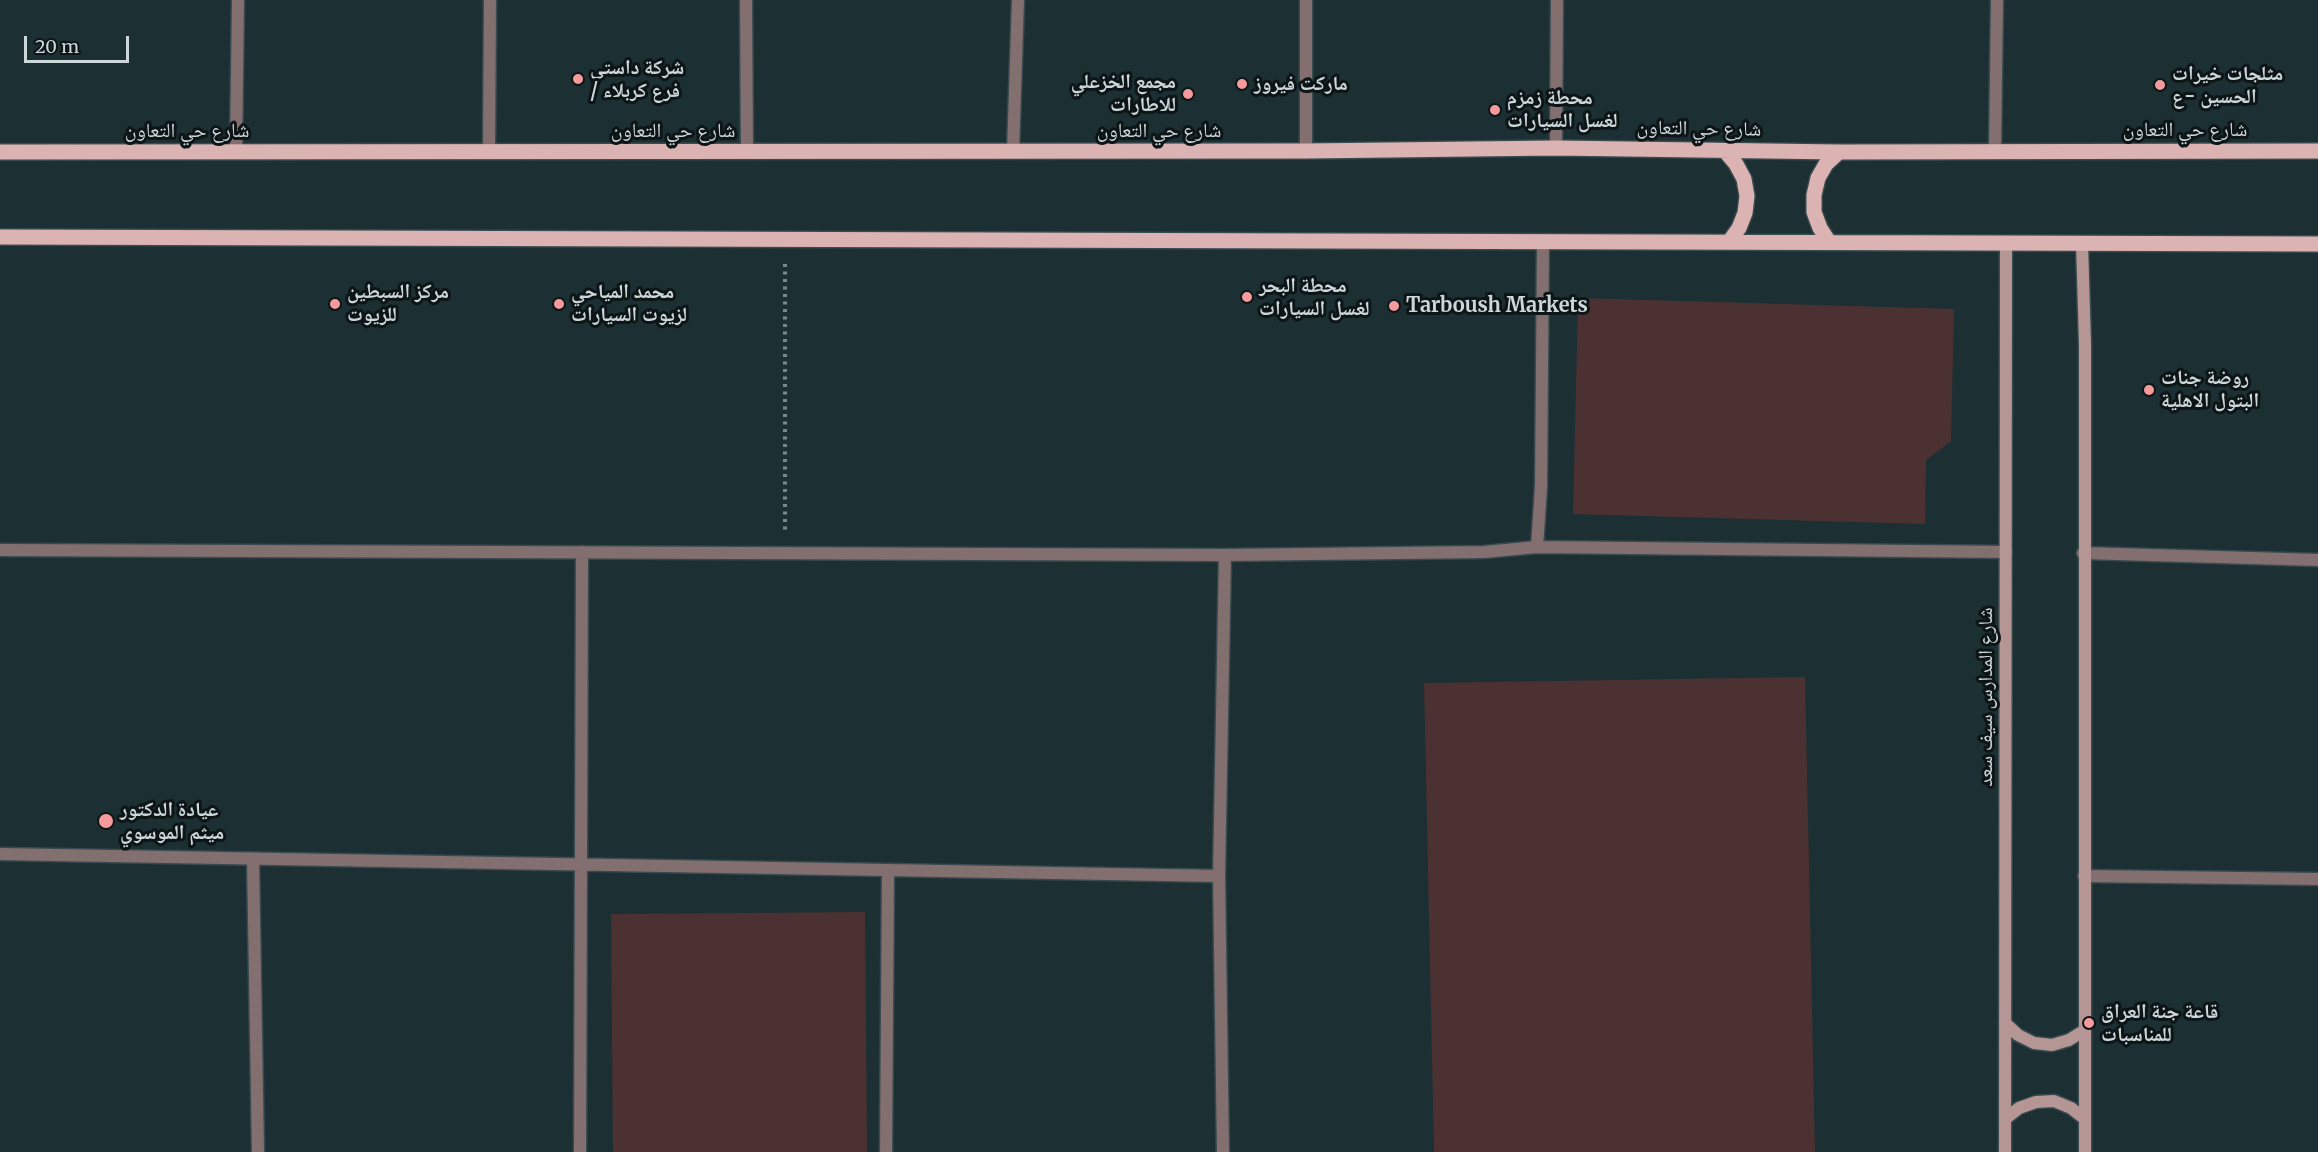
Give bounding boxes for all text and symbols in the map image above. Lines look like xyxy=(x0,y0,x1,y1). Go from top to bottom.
scale bar xyxy=(27,24,132,62)
text: 20 m xyxy=(35,35,79,58)
place label: شركة داستي / فرع كربلاء xyxy=(590,56,684,103)
place label: مثلجات خيرات الحسين -ع xyxy=(2172,62,2283,109)
place label: مجمع الخزعلي للاطارات xyxy=(1071,70,1176,117)
marker: شركة داستي / فرع كربلاء xyxy=(571,72,585,86)
place label: ماركت فيروز xyxy=(1254,72,1348,96)
marker: ماركت فيروز xyxy=(1235,77,1249,91)
marker: مثلجات خيرات الحسين -ع xyxy=(2153,78,2167,92)
place label: محطة زمزم لغسل السيارات xyxy=(1507,86,1618,133)
marker: مجمع الخزعلي للاطارات xyxy=(1181,87,1195,101)
marker: محطة زمزم لغسل السيارات xyxy=(1488,103,1502,117)
street label: شارع حي التعاون xyxy=(1637,116,1761,142)
street label: شارع حي التعاون xyxy=(2123,118,2247,142)
street label: شارع حي التعاون xyxy=(125,119,249,143)
street label: شارع حي التعاون xyxy=(611,119,735,143)
street label: شارع حي التعاون xyxy=(1097,119,1221,143)
place label: محطة البحر لغسل السيارات xyxy=(1259,274,1370,321)
place label: مركز السبطين للزيوت xyxy=(347,280,449,327)
place label: محمد المياحي لزيوت السيارات xyxy=(571,280,687,327)
marker: محطة البحر لغسل السيارات xyxy=(1240,290,1254,304)
place label: Tarboush Markets xyxy=(1406,294,1588,318)
marker: مركز السبطين للزيوت xyxy=(328,297,342,311)
marker: محمد المياحي لزيوت السيارات xyxy=(552,297,566,311)
marker: Tarboush Markets xyxy=(1387,299,1401,313)
place label: روضة جنات البتول الاهلية xyxy=(2161,366,2259,413)
marker: روضة جنات البتول الاهلية xyxy=(2142,383,2156,397)
street label: شارع المدارس سيف سعد xyxy=(1974,607,1998,787)
place label: عيادة الدكتور ميثم الموسوي xyxy=(120,798,224,845)
marker: عيادة الدكتور ميثم الموسوي xyxy=(97,812,115,830)
place label: قاعة جنة العراق للمناسبات xyxy=(2101,1000,2218,1047)
marker: قاعة جنة العراق للمناسبات xyxy=(2082,1016,2096,1030)

